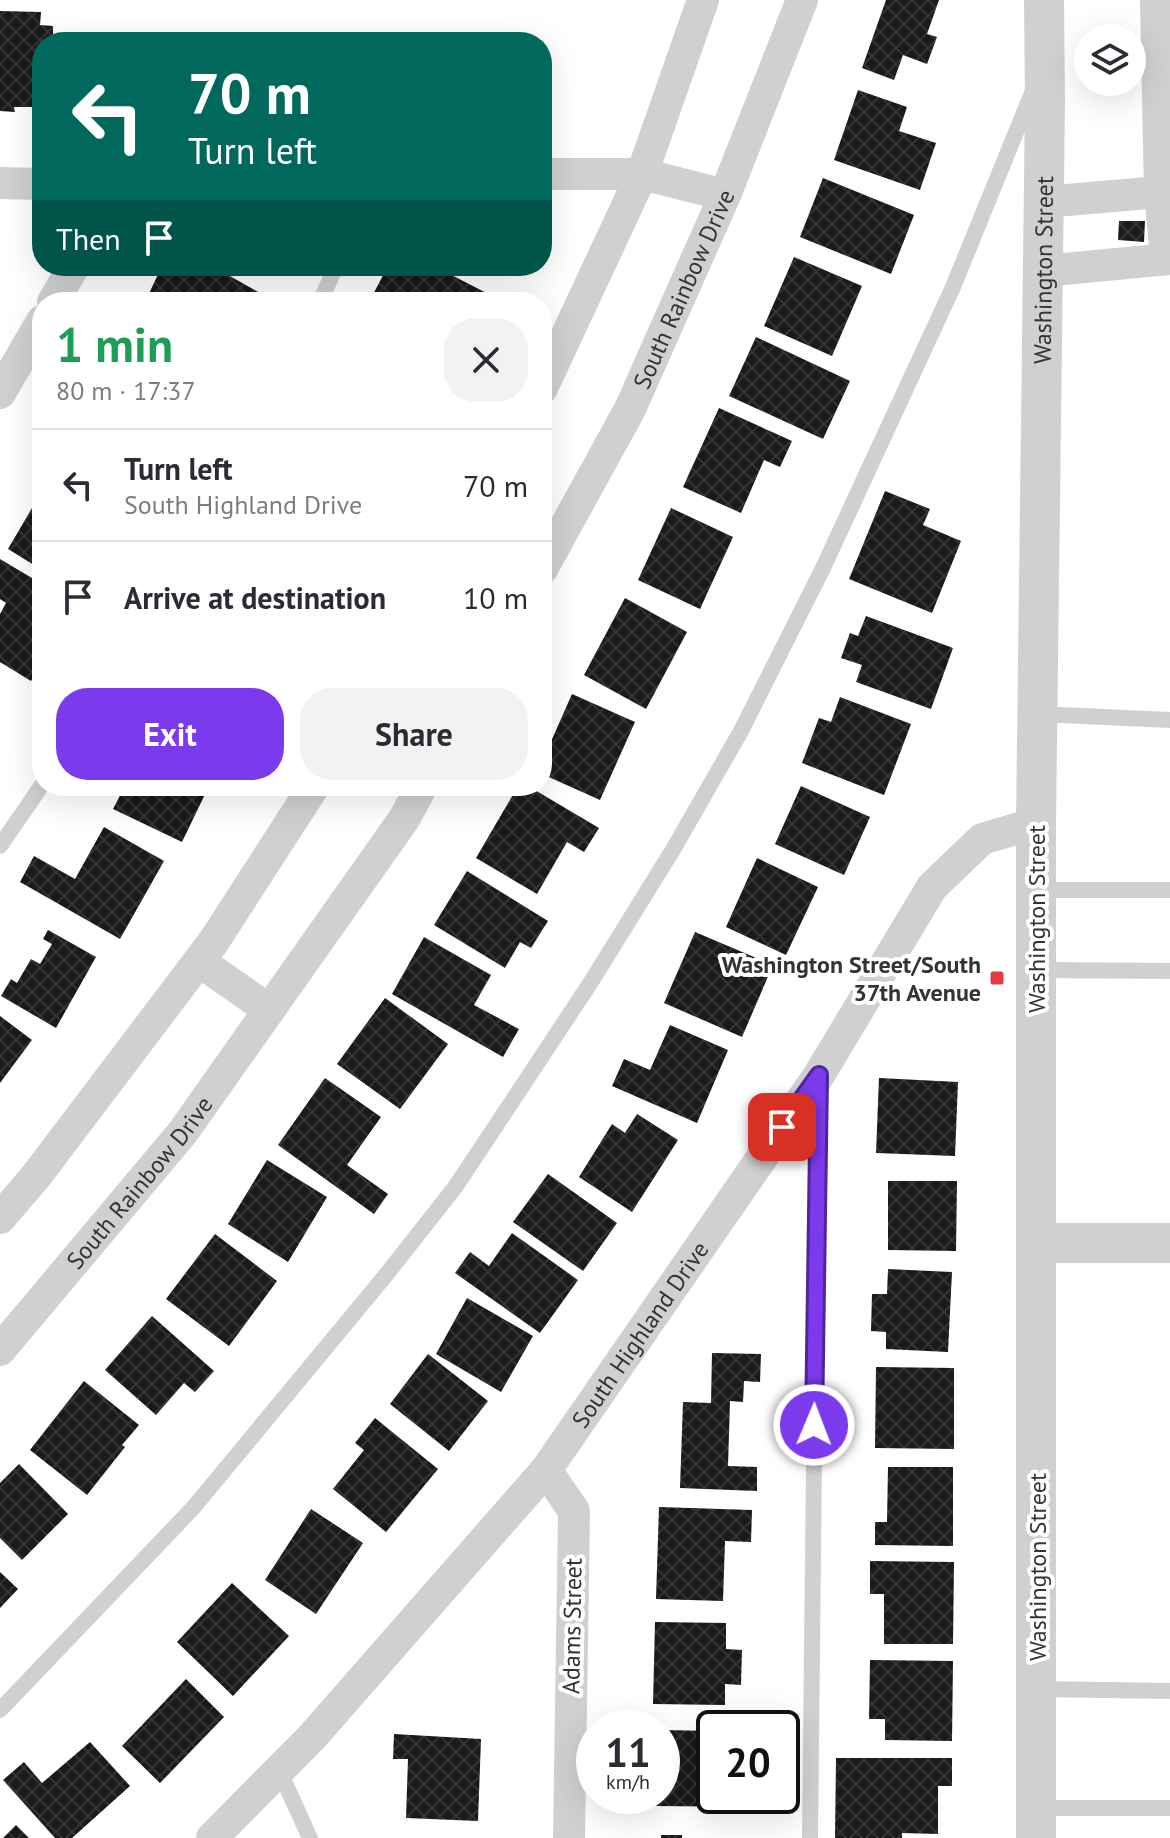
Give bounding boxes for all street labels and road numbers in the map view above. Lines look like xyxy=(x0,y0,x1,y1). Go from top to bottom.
street label: Washington Street xyxy=(1026,176,1060,364)
street label: South Rainbow Drive xyxy=(626,184,741,393)
street label: Washington Street xyxy=(1021,825,1052,1013)
street label: South Rainbow Drive xyxy=(59,1090,219,1275)
street label: South Highland Drive xyxy=(564,1235,715,1434)
street label: Washington Street xyxy=(1022,1473,1053,1661)
street label: Adams Street xyxy=(555,1558,589,1694)

